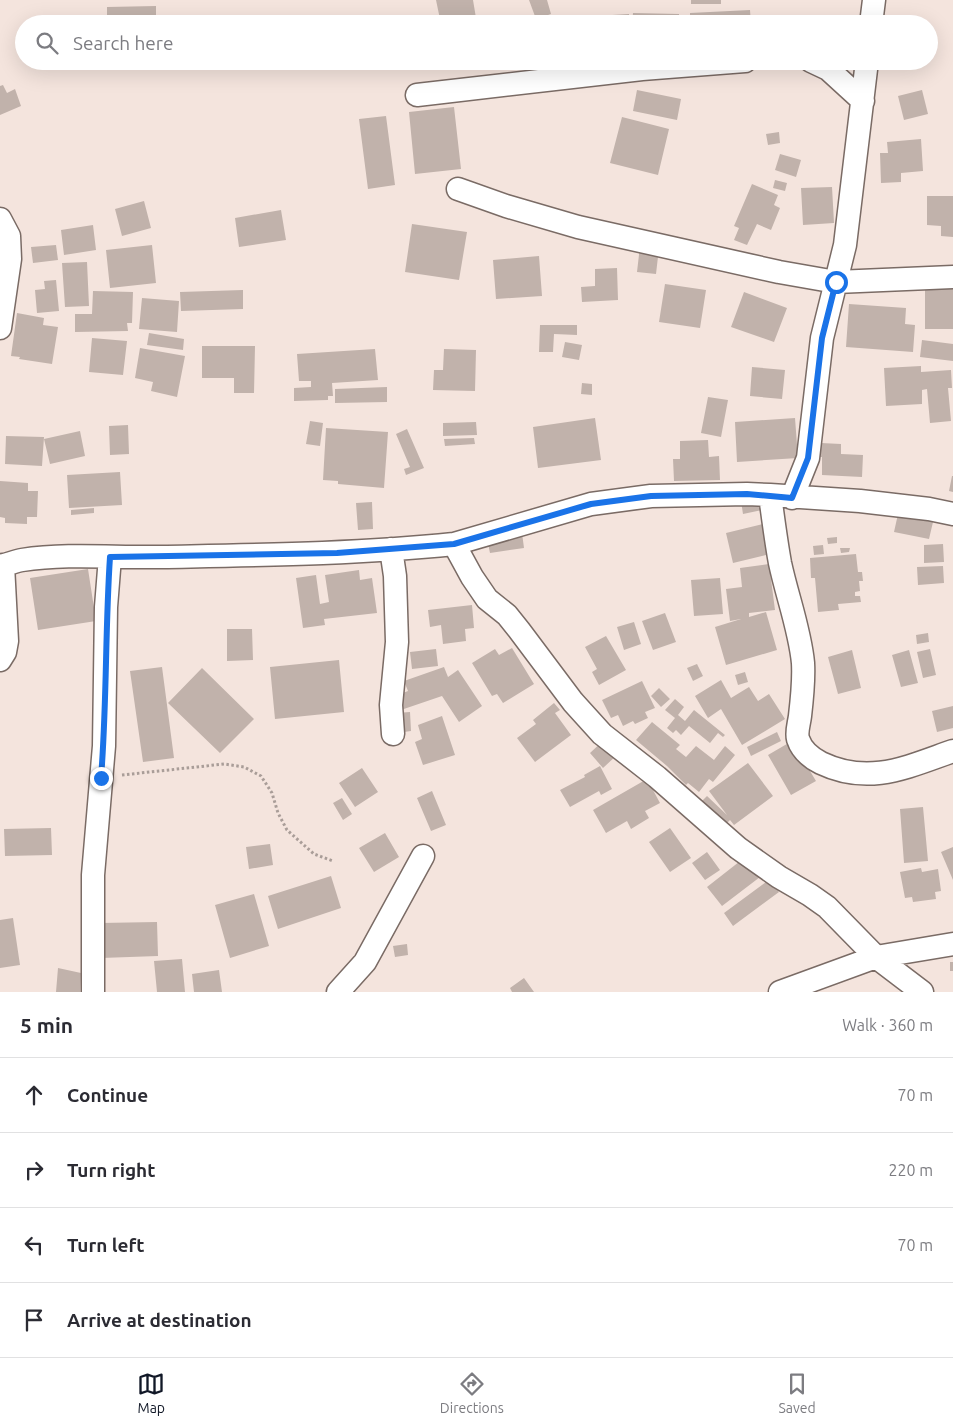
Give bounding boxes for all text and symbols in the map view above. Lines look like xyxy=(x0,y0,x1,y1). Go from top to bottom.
search box xyxy=(15,15,938,70)
icon: search xyxy=(33,29,61,57)
text: Search here xyxy=(73,32,173,54)
route start xyxy=(825,271,848,294)
route end xyxy=(90,767,113,790)
text: 5 min xyxy=(20,1013,73,1037)
text: Walk · 360 m xyxy=(842,1016,933,1034)
icon: ahead xyxy=(20,1081,48,1109)
text: Continue xyxy=(67,1084,148,1106)
text: 70 m xyxy=(897,1086,933,1104)
icon: right xyxy=(20,1156,48,1184)
text: Turn right xyxy=(67,1159,155,1181)
text: 220 m xyxy=(888,1161,933,1179)
icon: left xyxy=(20,1231,48,1259)
text: Turn left xyxy=(67,1234,145,1256)
text: 70 m xyxy=(897,1236,933,1254)
icon: arrive xyxy=(20,1306,48,1334)
text: Arrive at destination xyxy=(67,1309,252,1331)
tab: Map xyxy=(137,1370,165,1416)
tab: Directions xyxy=(440,1370,504,1416)
tab: Saved xyxy=(778,1370,816,1416)

